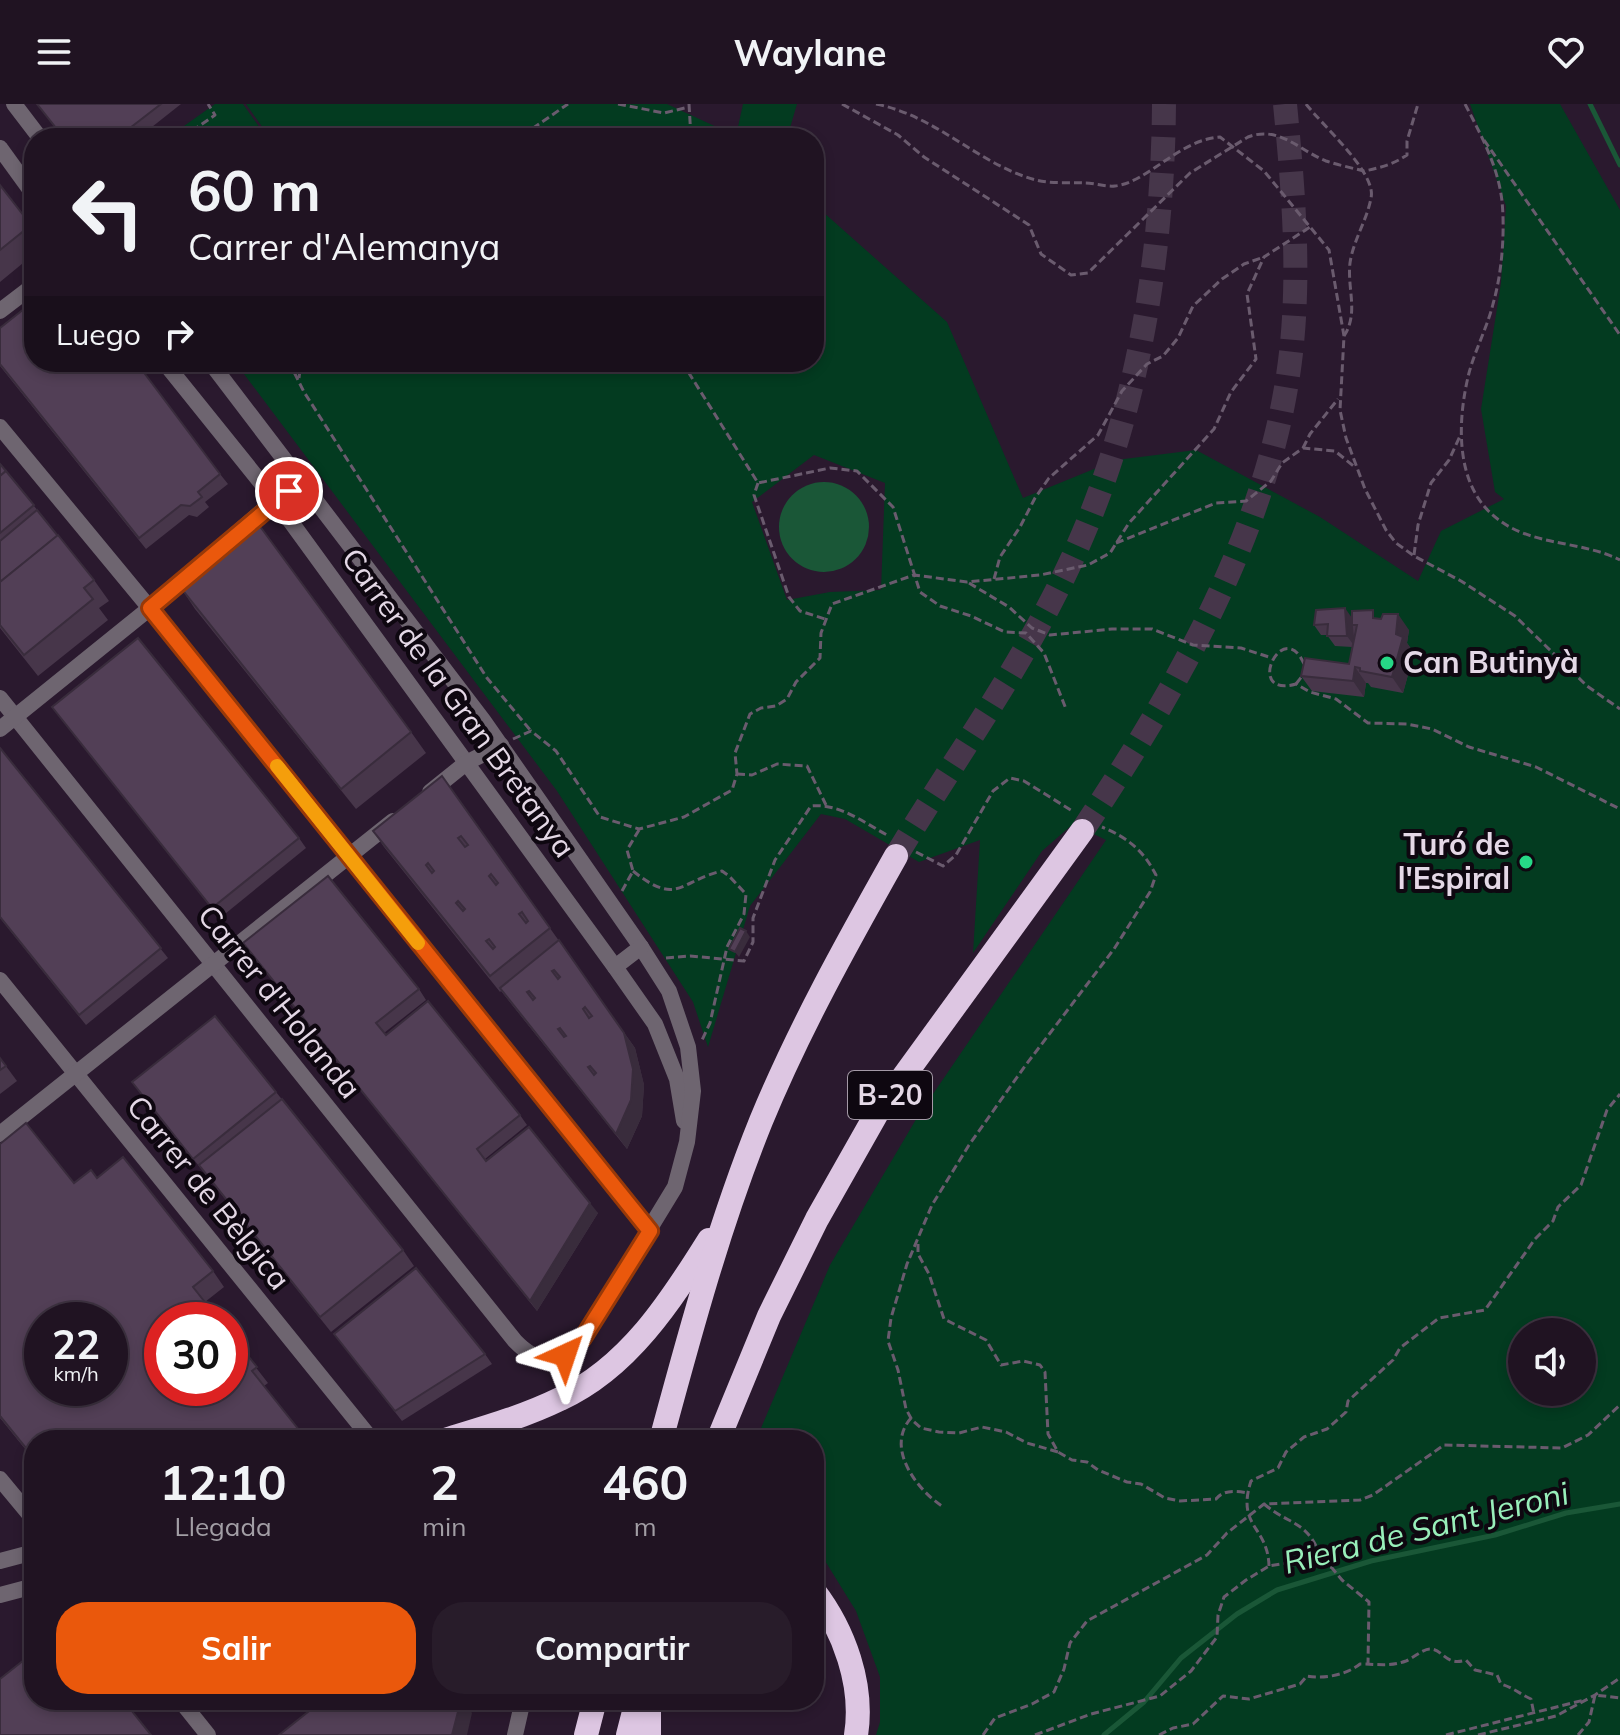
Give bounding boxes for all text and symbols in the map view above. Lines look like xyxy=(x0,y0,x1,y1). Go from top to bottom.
icon: menu xyxy=(32,30,76,74)
text: Waylane xyxy=(733,30,887,75)
icon: heart xyxy=(1544,30,1588,74)
text: 60 m xyxy=(188,155,321,225)
icon: left xyxy=(56,160,160,264)
text: Carrer d'Alemanya xyxy=(188,224,500,269)
icon: right xyxy=(157,312,201,356)
text: Luego xyxy=(56,315,141,353)
pin xyxy=(255,457,323,525)
icon: arrive xyxy=(267,469,311,513)
street label: Carrer de la Gran Bretanya xyxy=(334,540,584,864)
place label: Can Butinyà xyxy=(1403,643,1579,681)
marker: Can Butinyà xyxy=(1378,654,1396,672)
place label: Turó de l'Espiral xyxy=(1398,825,1510,897)
marker: Turó de l'Espiral xyxy=(1517,853,1535,871)
street label: Carrer d'Holanda xyxy=(190,897,369,1106)
road number: B-20 xyxy=(848,1071,932,1119)
street label: Carrer de Bèlgica xyxy=(119,1088,299,1297)
speed limit sign: 30 xyxy=(144,1302,248,1406)
position arrow xyxy=(523,1313,607,1397)
map controls xyxy=(1508,1318,1596,1406)
button: sound xyxy=(1508,1318,1596,1406)
text: 22 xyxy=(52,1319,100,1369)
text: km/h xyxy=(53,1361,99,1386)
text: 12:10 xyxy=(160,1452,287,1512)
text: 2 xyxy=(430,1452,459,1512)
text: 460 xyxy=(602,1452,688,1512)
water label: Riera de Sant Jeroni xyxy=(1279,1472,1573,1582)
text: Llegada xyxy=(175,1510,272,1543)
text: min xyxy=(422,1510,466,1543)
text: m xyxy=(634,1510,657,1543)
button: Salir xyxy=(56,1602,416,1694)
button: Compartir xyxy=(432,1602,792,1694)

